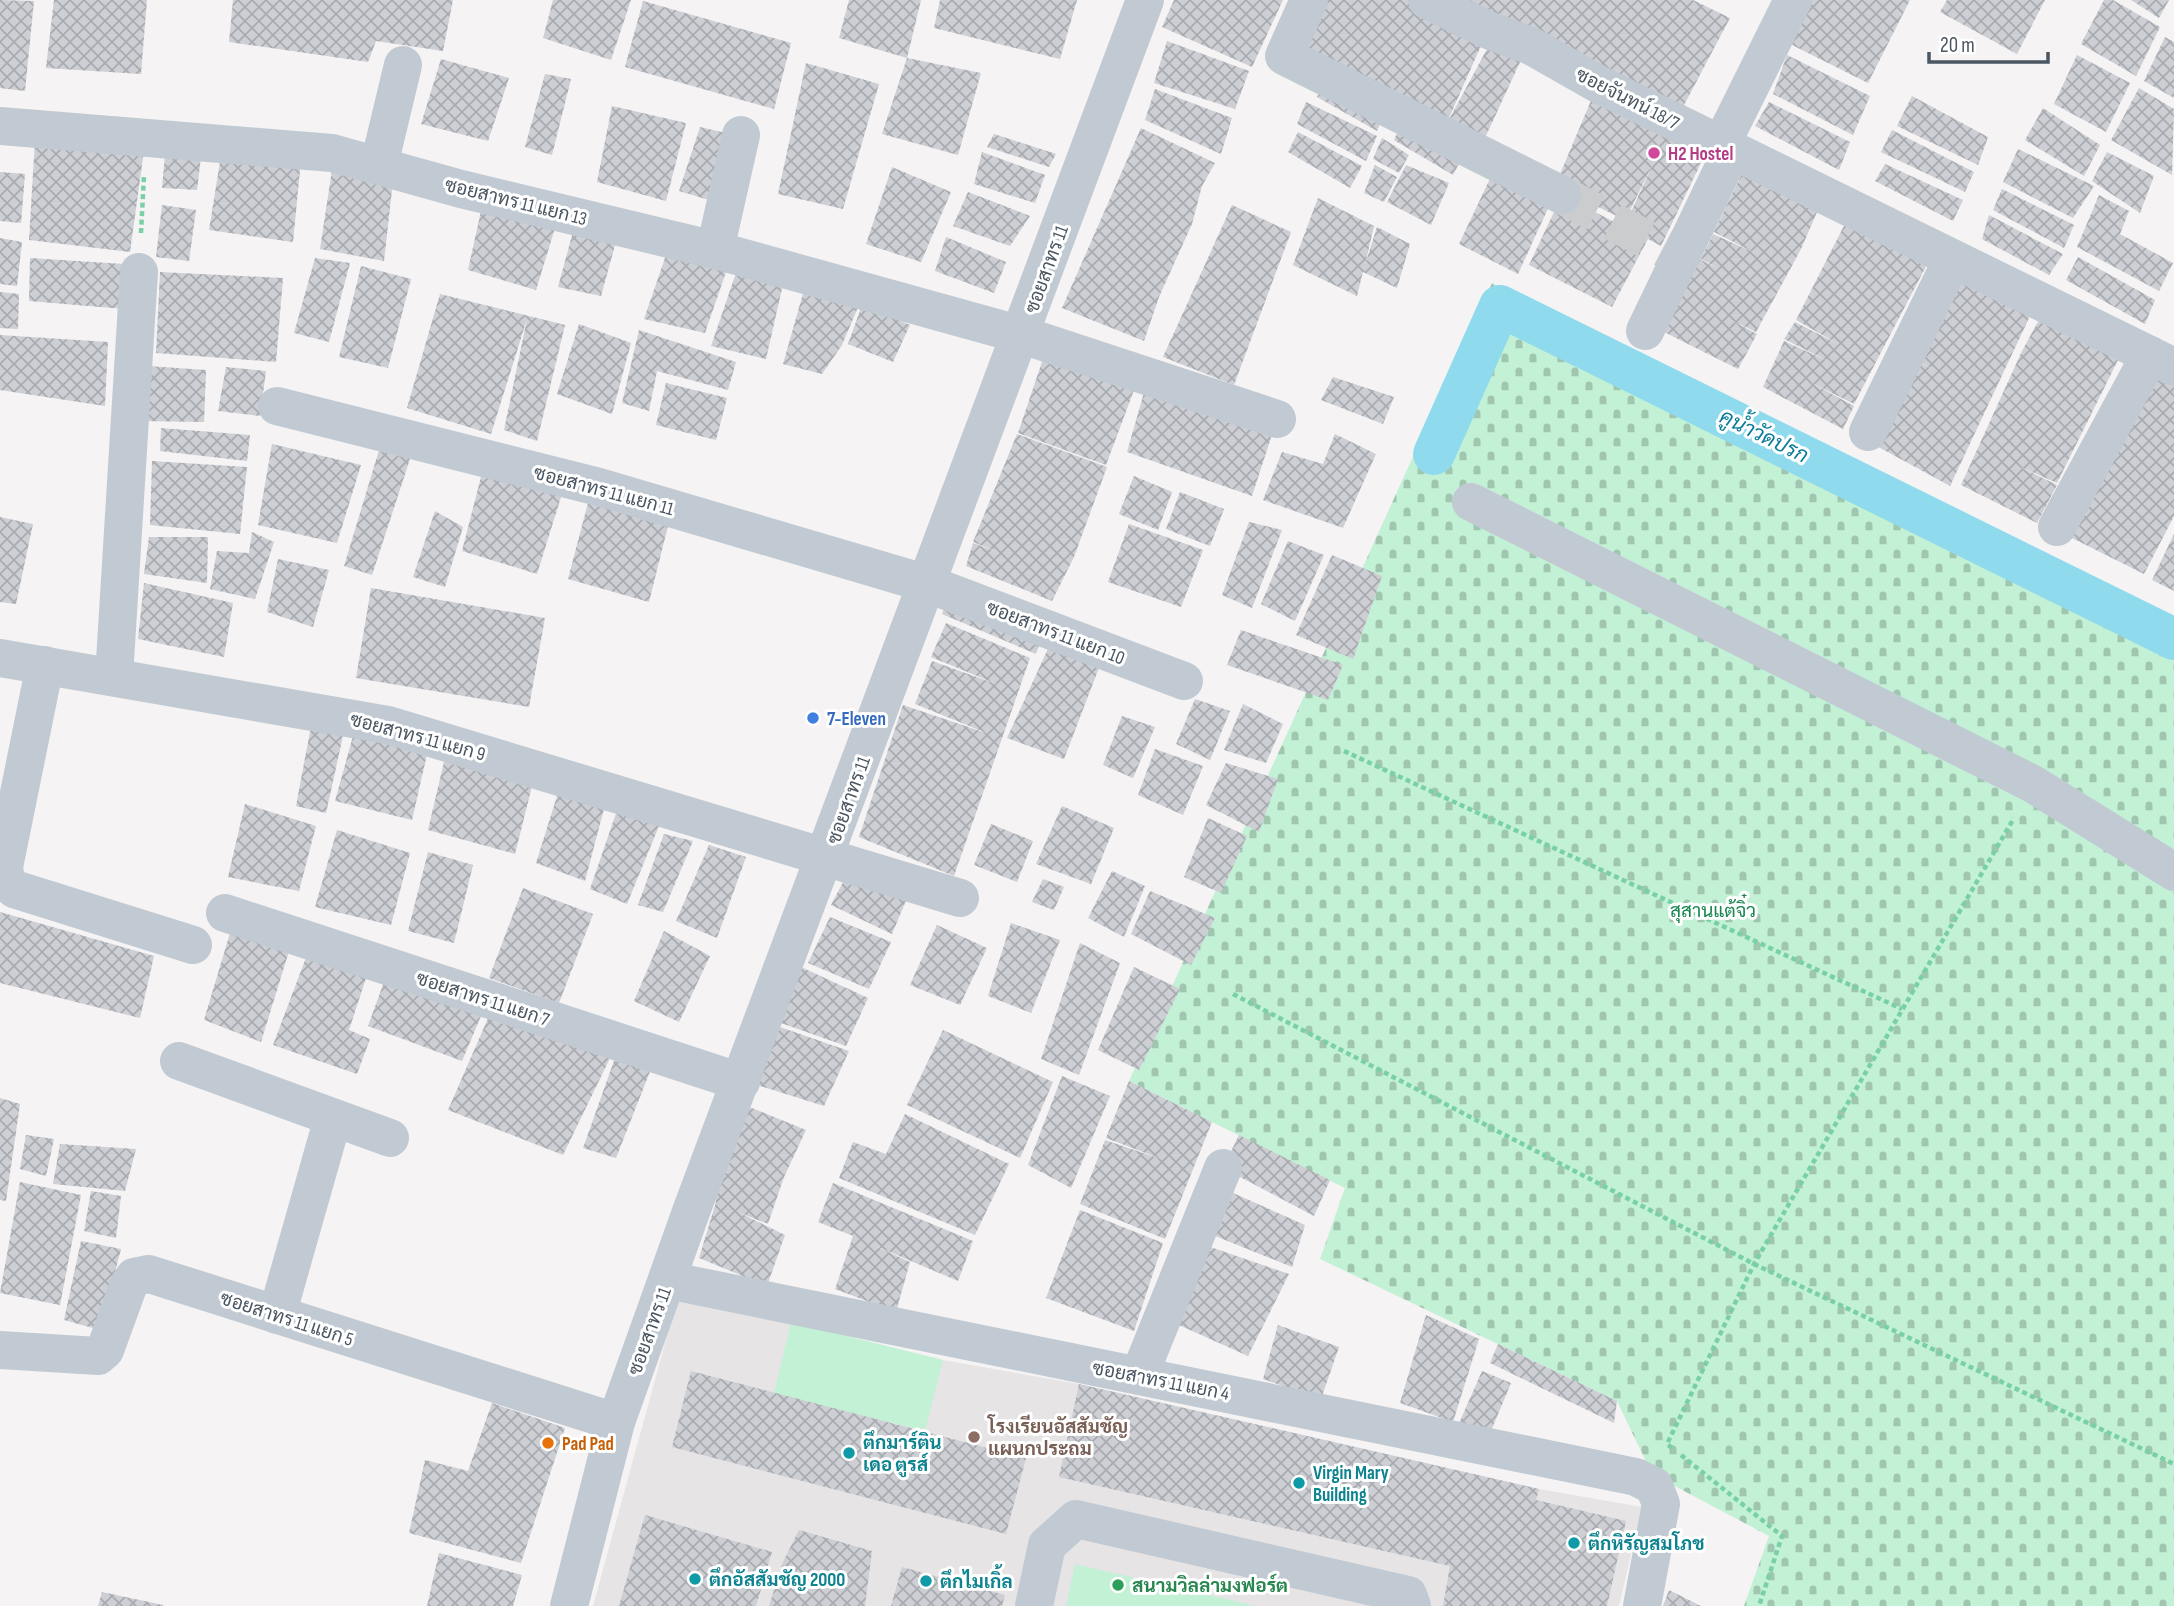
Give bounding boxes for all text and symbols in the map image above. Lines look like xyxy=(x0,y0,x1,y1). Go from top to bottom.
scale bar xyxy=(1929,21,2048,65)
text: 20 m xyxy=(1940,33,1975,58)
street label: ซอยจันทน์ 18/7 xyxy=(1572,62,1684,135)
place label: H2 Hostel xyxy=(1668,143,1733,166)
marker: H2 Hostel xyxy=(1646,145,1662,161)
street label: ซอยสาทร 11 แยก 13 xyxy=(442,174,589,231)
street label: ซอยสาทร 11 xyxy=(1021,222,1074,317)
water label: คูน้ำวัดปรก xyxy=(1715,399,1815,470)
street label: ซอยสาทร 11 แยก 11 xyxy=(531,462,677,521)
street label: ซอยสาทร 11 แยก 10 xyxy=(983,597,1128,670)
street label: ซอยสาทร 11 แยก 9 xyxy=(347,708,488,767)
place label: 7-Eleven xyxy=(827,708,886,731)
marker: 7-Eleven xyxy=(805,710,821,726)
street label: ซอยสาทร 11 xyxy=(823,753,876,848)
park label: สุสานแต้จิ๋ว xyxy=(1670,893,1756,923)
street label: ซอยสาทร 11 แยก 7 xyxy=(413,967,552,1032)
street label: ซอยสาทร 11 xyxy=(624,1284,677,1379)
street label: ซอยสาทร 11 แยก 5 xyxy=(217,1287,356,1352)
street label: ซอยสาทร 11 แยก 4 xyxy=(1090,1357,1231,1406)
place label: โรงเรียนอัสสัมชัญ แผนกประถม xyxy=(987,1414,1128,1461)
marker: โรงเรียนอัสสัมชัญ แผนกประถม xyxy=(966,1429,982,1445)
place label: ตึกมาร์ติน เดอ ตูรส์ xyxy=(863,1430,942,1478)
place label: Pad Pad xyxy=(562,1433,614,1456)
marker: Pad Pad xyxy=(540,1435,556,1451)
marker: ตึกมาร์ติน เดอ ตูรส์ xyxy=(841,1445,857,1461)
place label: Virgin Mary Building xyxy=(1313,1462,1389,1507)
marker: Virgin Mary Building xyxy=(1291,1475,1307,1491)
place label: ตึกหิรัญสมโภช xyxy=(1588,1531,1705,1556)
marker: ตึกหิรัญสมโภช xyxy=(1566,1535,1582,1551)
place label: ตึกไมเกิ้ล xyxy=(940,1564,1013,1594)
place label: ตึกอัสสัมชัญ 2000 xyxy=(709,1567,845,1592)
marker: ตึกอัสสัมชัญ 2000 xyxy=(687,1571,703,1587)
marker: ตึกไมเกิ้ล xyxy=(918,1573,934,1589)
place label: สนามวิลล่ามงฟอร์ต xyxy=(1132,1573,1288,1598)
marker: สนามวิลล่ามงฟอร์ต xyxy=(1110,1577,1126,1593)

